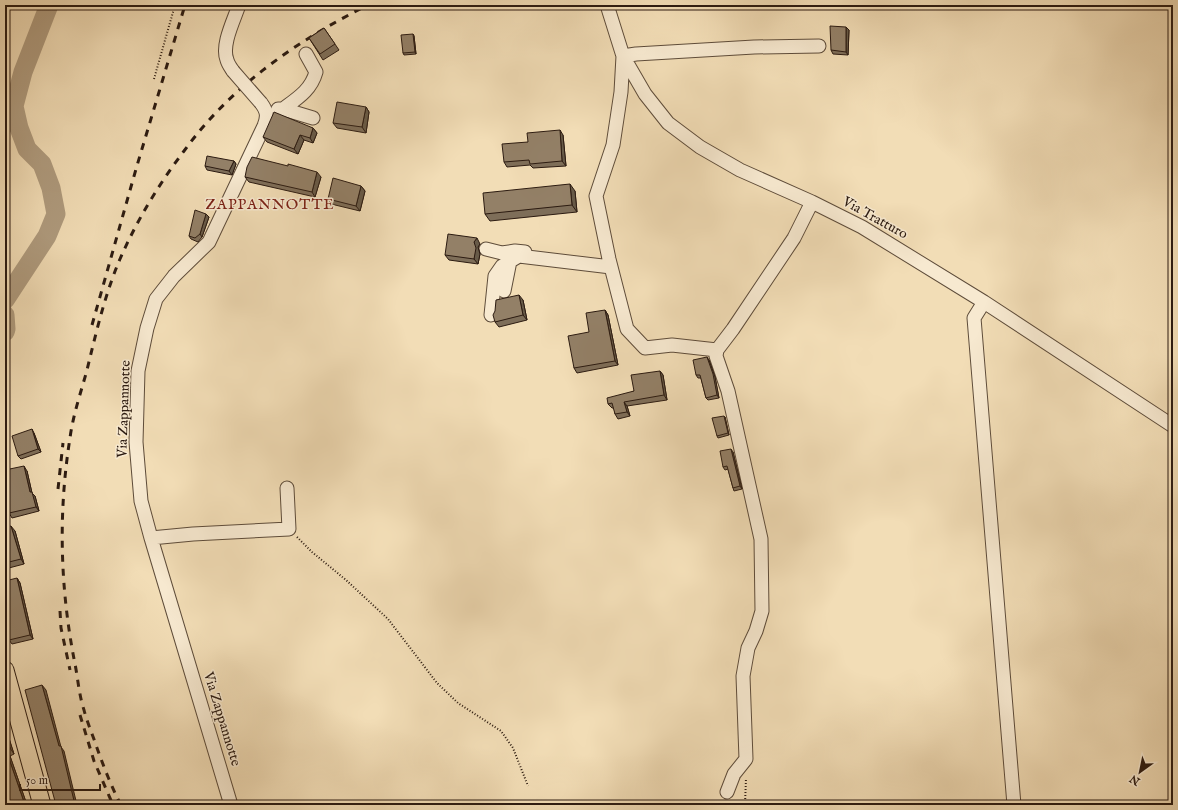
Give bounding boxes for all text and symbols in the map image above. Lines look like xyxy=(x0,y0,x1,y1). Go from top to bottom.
street label: Via Tratturo xyxy=(838,192,911,244)
district label: ZAPPANNOTTE xyxy=(205,195,335,214)
street label: Via Zappannotte xyxy=(113,359,135,459)
street label: Via Zappannotte xyxy=(199,669,245,769)
north arrow xyxy=(1120,752,1160,792)
scale bar xyxy=(20,766,100,792)
text: N xyxy=(1127,771,1144,789)
text: 50 m xyxy=(26,773,48,788)

